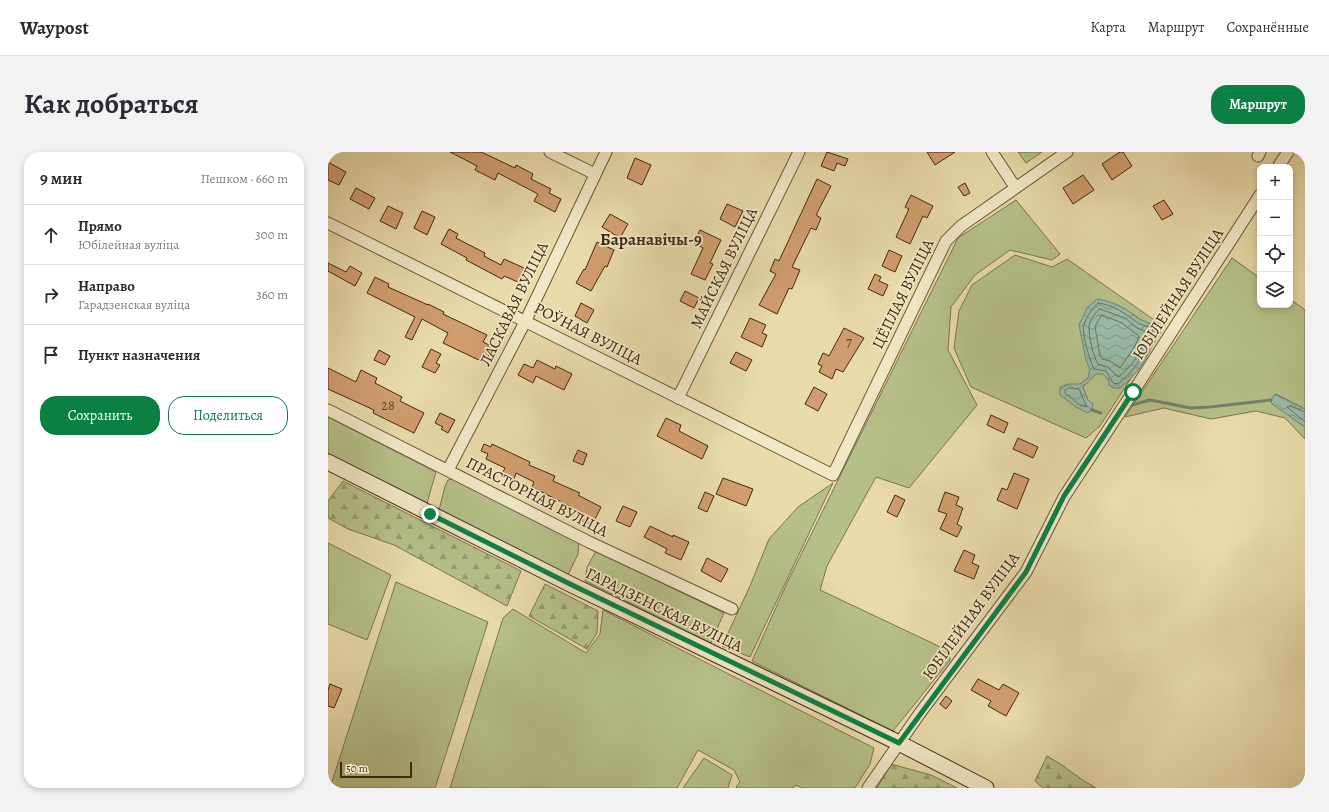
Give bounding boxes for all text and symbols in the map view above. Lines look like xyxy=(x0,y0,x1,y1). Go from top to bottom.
text: Waypost xyxy=(20,15,89,41)
text: Карта xyxy=(1091,18,1126,37)
text: Маршрут xyxy=(1148,18,1204,37)
text: Сохранённые xyxy=(1226,18,1309,37)
text: Как добраться xyxy=(24,85,199,123)
button: Маршрут xyxy=(1211,85,1305,124)
map controls xyxy=(1257,164,1293,308)
button: + xyxy=(1257,164,1293,200)
text: 9 мин xyxy=(40,167,82,190)
text: Пешком · 660 m xyxy=(201,170,288,187)
button: − xyxy=(1257,200,1293,236)
street label: МАЙСКАЯ ВУЛІЦА xyxy=(685,203,763,332)
text: Прямо xyxy=(78,216,122,236)
street label: ЮБІЛЕЙНАЯ ВУЛІЦА xyxy=(1127,223,1229,364)
icon: ahead xyxy=(40,224,62,246)
text: 300 m xyxy=(255,226,288,243)
district label: Баранавічы-9 xyxy=(600,228,702,251)
street label: ЦЁПЛАЯ ВУЛІЦА xyxy=(867,235,939,353)
text: Юбілейная вуліца xyxy=(78,236,179,253)
button: locate xyxy=(1257,236,1293,272)
street label: ЛАСКАВАЯ ВУЛІЦА xyxy=(474,238,554,370)
button: layers xyxy=(1257,272,1293,308)
text: Направо xyxy=(78,276,135,296)
icon: right xyxy=(40,284,62,306)
text: 360 m xyxy=(256,286,288,303)
text: Гарадзенская вуліца xyxy=(78,296,190,313)
street label: РОЎНАЯ ВУЛІЦА xyxy=(530,297,646,371)
house number: 7 xyxy=(846,333,852,352)
icon: arrive xyxy=(40,344,62,366)
text: Пункт назначения xyxy=(78,345,200,365)
route start xyxy=(1124,383,1142,401)
button: Сохранить xyxy=(40,396,160,435)
button: Поделиться xyxy=(168,396,288,435)
house number: 28 xyxy=(381,396,395,415)
street label: ПРАСТОРНАЯ ВУЛІЦА xyxy=(462,452,612,543)
route end xyxy=(421,505,439,523)
street label: ЮБІЛЕЙНАЯ ВУЛІЦА xyxy=(917,547,1025,684)
street label: ГАРАДЗЕНСКАЯ ВУЛІЦА xyxy=(582,562,747,658)
scale bar xyxy=(340,760,412,779)
text: 50 m xyxy=(346,761,368,776)

